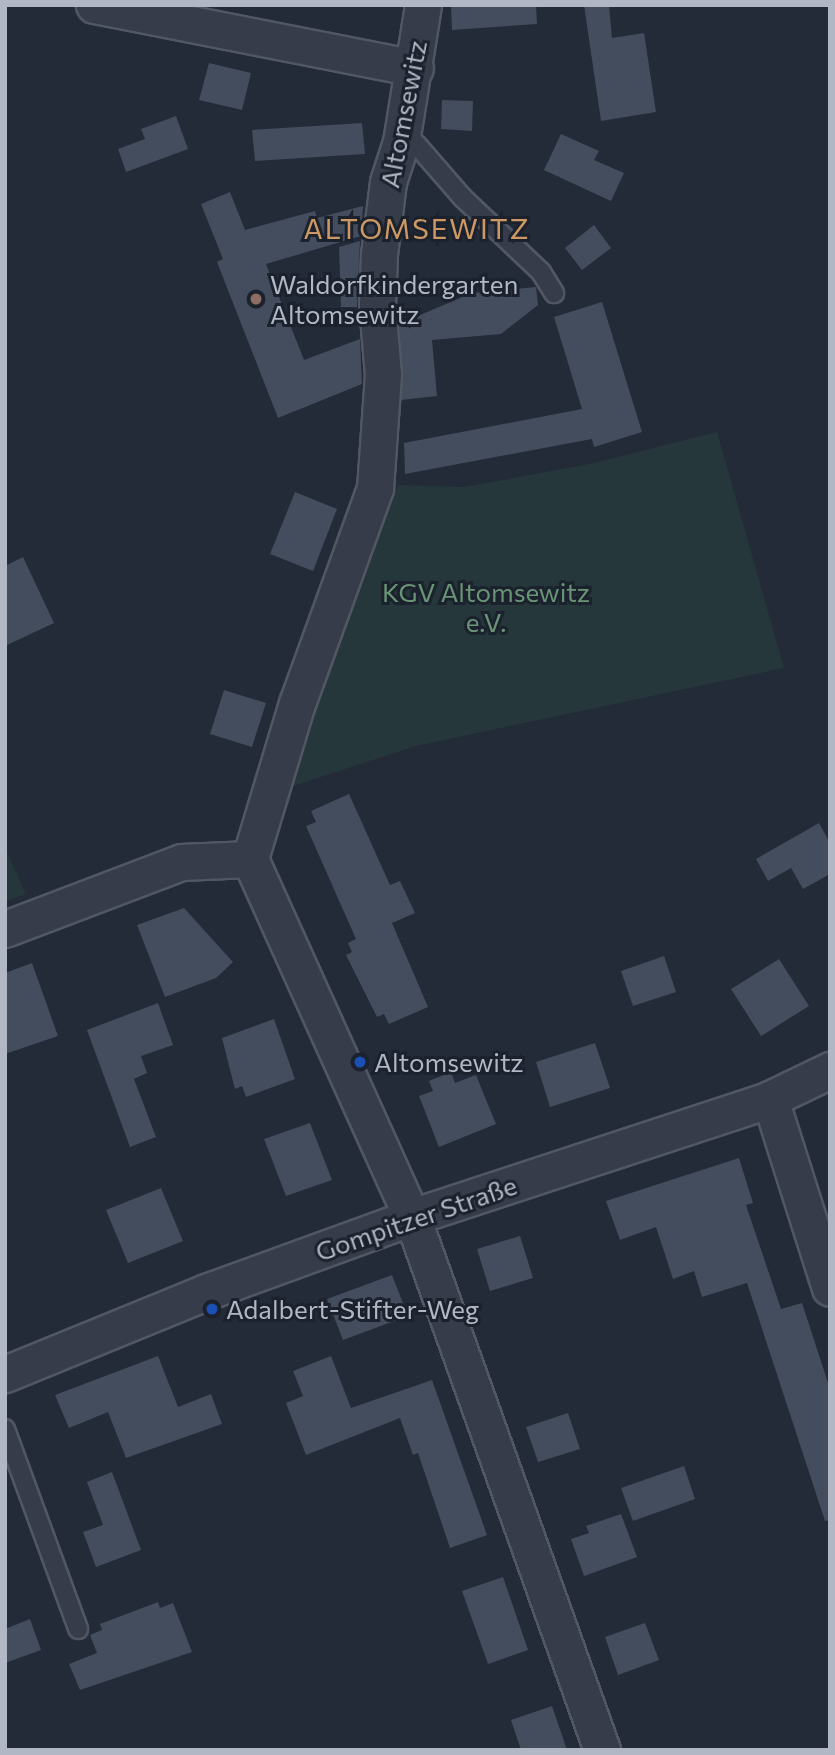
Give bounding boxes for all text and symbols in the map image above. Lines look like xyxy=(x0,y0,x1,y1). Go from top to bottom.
street label: Altomsewitz xyxy=(373,38,433,190)
district label: ALTOMSEWITZ xyxy=(305,211,529,245)
place label: Waldorfkindergarten Altomsewitz xyxy=(270,268,518,330)
marker: Waldorfkindergarten Altomsewitz xyxy=(248,291,264,307)
park label: KGV Altomsewitz e.V. xyxy=(382,576,590,638)
place label: Altomsewitz xyxy=(374,1046,524,1078)
marker: Altomsewitz xyxy=(352,1054,368,1070)
street label: Gompitzer Straße xyxy=(311,1169,521,1267)
place label: Adalbert-Stifter-Weg xyxy=(226,1293,479,1325)
marker: Adalbert-Stifter-Weg xyxy=(204,1301,220,1317)

